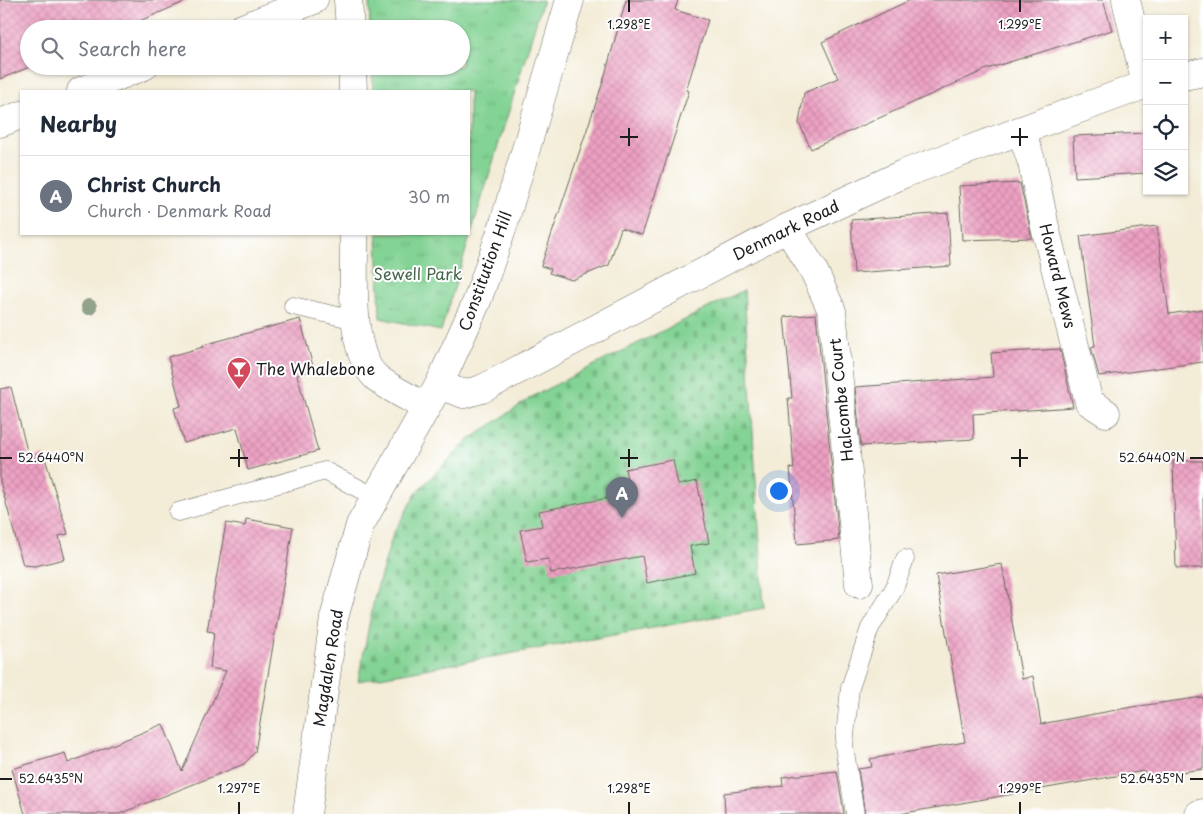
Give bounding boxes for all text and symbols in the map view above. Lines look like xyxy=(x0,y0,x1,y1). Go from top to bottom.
text: 1.298°E xyxy=(607,15,651,33)
text: 1.299°E xyxy=(998,15,1042,33)
map controls xyxy=(1143,15,1188,195)
button: + xyxy=(1143,15,1188,60)
search box xyxy=(20,20,470,75)
icon: search xyxy=(38,34,66,62)
text: Search here xyxy=(78,34,187,62)
button: − xyxy=(1143,60,1188,105)
button: locate xyxy=(1143,105,1188,150)
text: Nearby xyxy=(40,107,117,139)
button: layers xyxy=(1143,150,1188,195)
text: Christ Church xyxy=(87,170,221,198)
text: A xyxy=(50,184,62,208)
text: 30 m xyxy=(408,184,450,208)
street label: Denmark Road xyxy=(728,193,843,265)
text: Church · Denmark Road xyxy=(87,198,272,222)
street label: Constitution Hill xyxy=(451,207,517,334)
street label: Howard Mews xyxy=(1034,221,1084,331)
park label: Sewell Park xyxy=(374,261,463,285)
street label: Halcombe Court xyxy=(822,337,858,463)
bar icon: The Whalebone xyxy=(226,356,252,390)
place label: The Whalebone xyxy=(256,356,375,380)
text: 52.6440°N xyxy=(18,448,84,466)
text: 52.6440°N xyxy=(1119,448,1185,466)
pin: A xyxy=(606,477,638,518)
your location xyxy=(766,478,792,504)
street label: Magdalen Road xyxy=(306,607,348,728)
text: 52.6435°N xyxy=(19,769,83,787)
text: 52.6435°N xyxy=(1120,769,1184,787)
text: 1.297°E xyxy=(218,779,260,797)
text: 1.298°E xyxy=(607,779,651,797)
text: 1.299°E xyxy=(998,779,1042,797)

